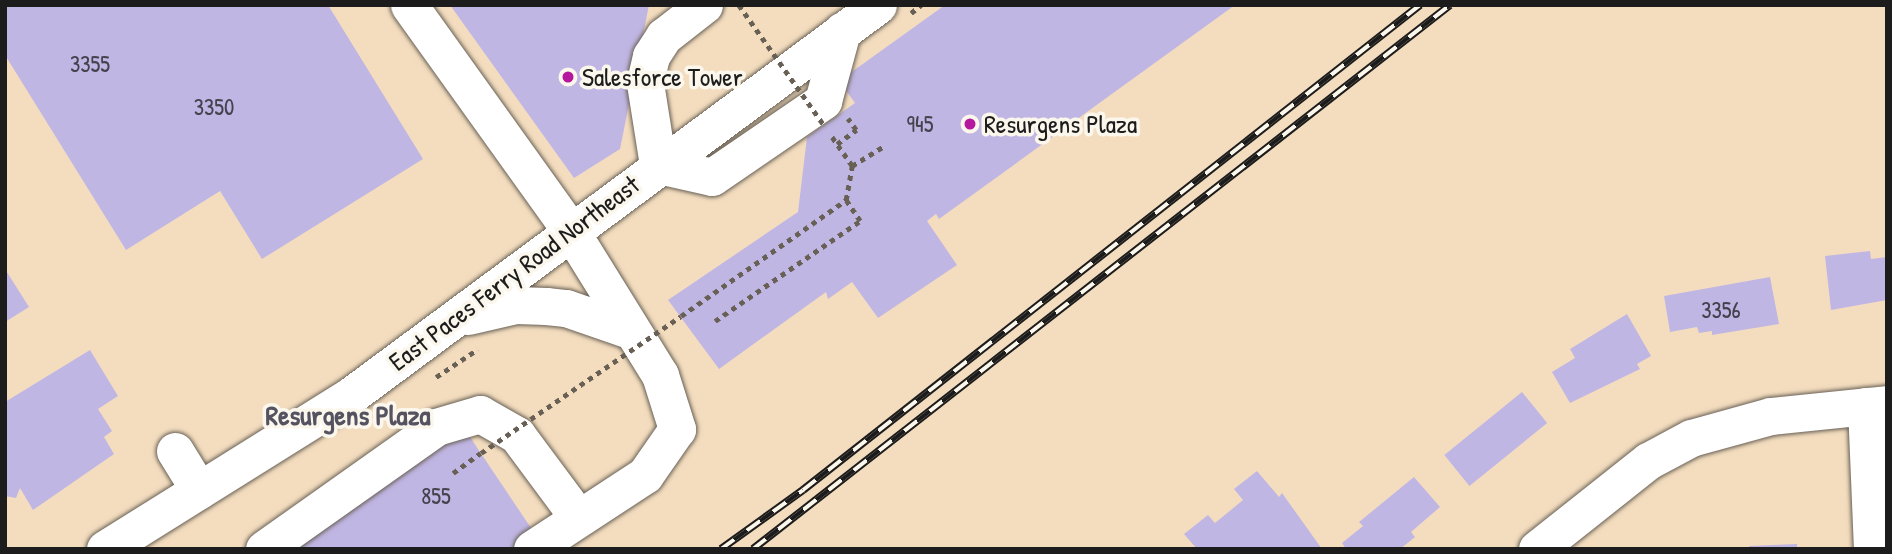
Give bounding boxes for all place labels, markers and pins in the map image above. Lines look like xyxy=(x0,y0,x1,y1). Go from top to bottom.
place label: Salesforce Tower xyxy=(582,61,743,93)
marker: Salesforce Tower xyxy=(560,69,576,85)
place label: Resurgens Plaza xyxy=(984,108,1137,140)
marker: Resurgens Plaza xyxy=(962,116,978,132)

